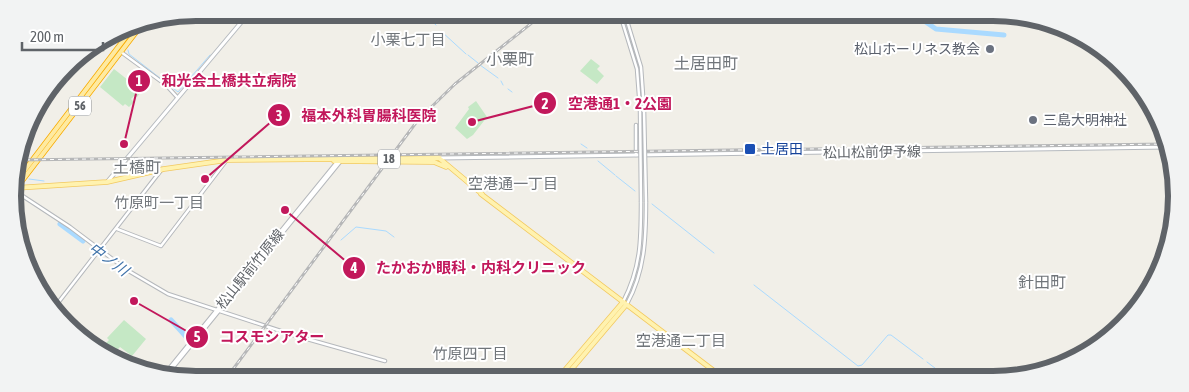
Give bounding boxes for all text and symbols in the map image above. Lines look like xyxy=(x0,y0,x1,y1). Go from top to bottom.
scale bar xyxy=(22,20,104,52)
text: 200 m xyxy=(30,28,64,45)
district label: 小栗七丁目 xyxy=(370,31,446,48)
place label: 松山ホーリネス教会 xyxy=(854,41,980,57)
marker: 松山ホーリネス教会 xyxy=(984,43,996,55)
district label: 小栗町 xyxy=(486,50,534,68)
district label: 土居田町 xyxy=(674,54,738,72)
callout: 和光会土橋共立病院 xyxy=(126,66,306,96)
text: 1 xyxy=(135,72,143,89)
text: 和光会土橋共立病院 xyxy=(161,72,297,89)
callout: 空港通1・2公園 xyxy=(533,88,682,118)
text: 2 xyxy=(541,95,549,112)
text: 空港通1・2公園 xyxy=(568,95,672,112)
road number: 56 xyxy=(69,96,91,115)
callout: 福本外科胃腸科医院 xyxy=(267,100,447,130)
text: 3 xyxy=(275,107,283,124)
text: 福本外科胃腸科医院 xyxy=(300,107,437,124)
place label: 三島大明神社 xyxy=(1043,112,1127,128)
marker: 三島大明神社 xyxy=(1027,114,1039,126)
place label: 土居田 xyxy=(761,141,803,157)
marker: 土居田 xyxy=(743,142,757,156)
street label: 松山松前伊予線 xyxy=(823,143,921,161)
road number: 18 xyxy=(378,150,400,168)
district label: 土橋町 xyxy=(113,158,161,176)
district label: 空港通一丁目 xyxy=(468,175,558,192)
district label: 竹原町一丁目 xyxy=(114,194,204,211)
street label: 松山駅前竹原線 xyxy=(213,226,287,312)
water label: 中ノ川 xyxy=(86,239,134,280)
callout: たかおか眼科・内科クリニック xyxy=(341,253,596,283)
text: 4 xyxy=(349,259,358,276)
text: たかおか眼科・内科クリニック xyxy=(376,259,586,276)
district label: 針田町 xyxy=(1018,273,1066,291)
callout: コスモシアター xyxy=(185,322,335,352)
text: 5 xyxy=(193,328,201,345)
text: コスモシアター xyxy=(219,328,325,345)
district label: 空港通二丁目 xyxy=(636,332,726,349)
district label: 竹原四丁目 xyxy=(432,345,508,362)

